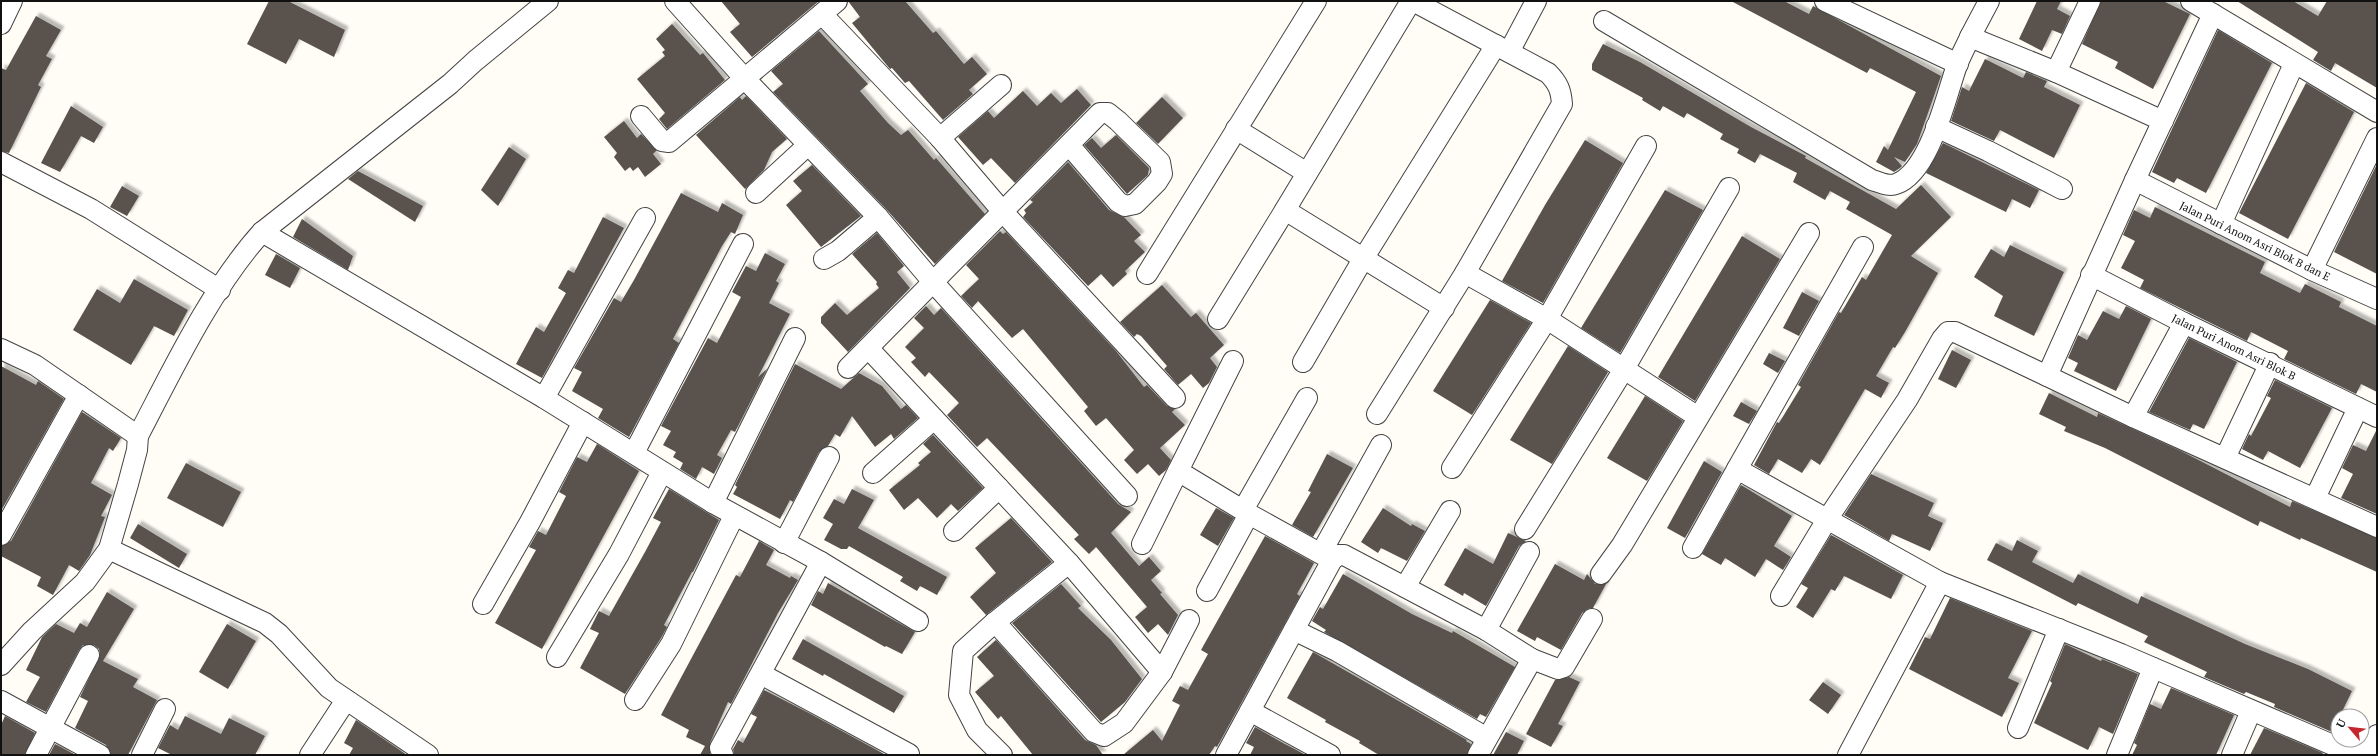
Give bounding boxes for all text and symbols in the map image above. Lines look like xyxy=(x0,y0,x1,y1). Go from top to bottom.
street label: Jalan Puri Anom Asri Blok B dan E xyxy=(2177,198,2333,284)
street label: Jalan Puri Anom Asri Blok B xyxy=(2170,311,2298,383)
north arrow xyxy=(2330,708,2370,748)
text: U xyxy=(2333,716,2349,730)

